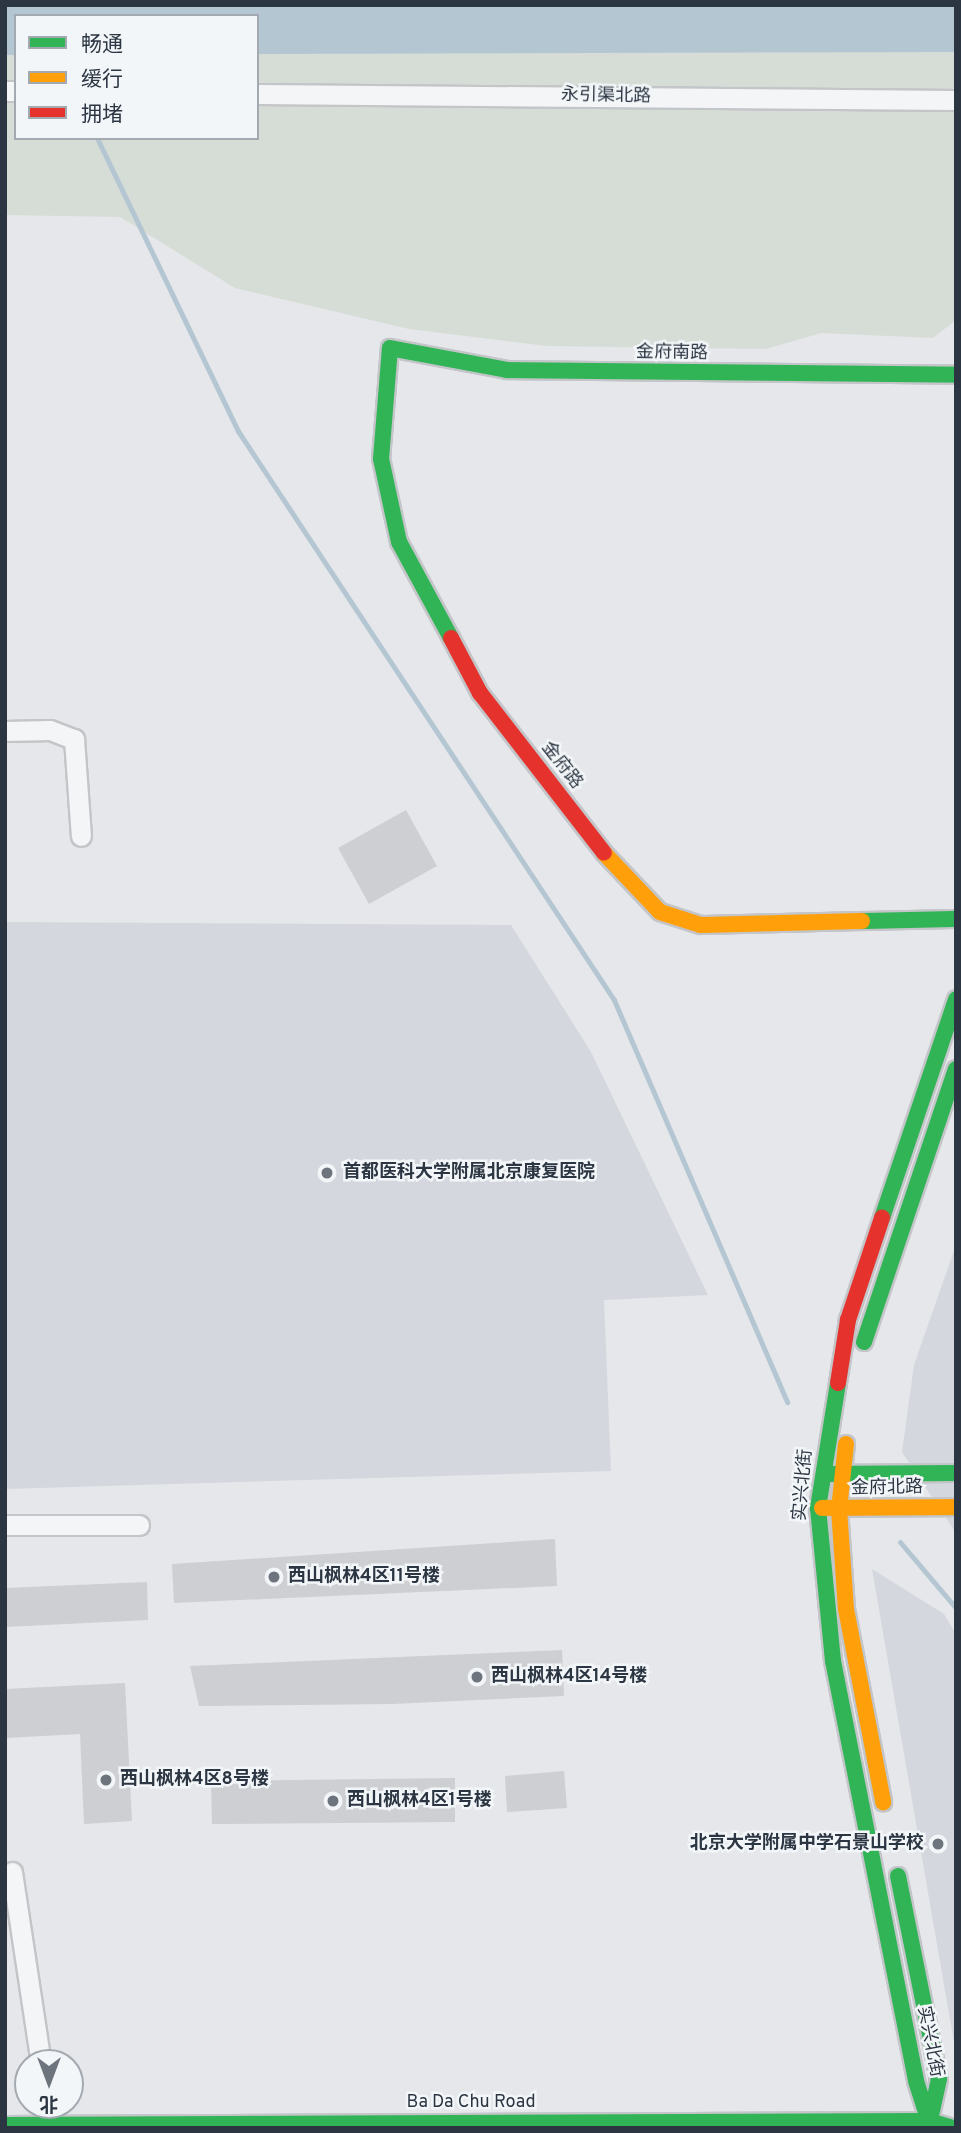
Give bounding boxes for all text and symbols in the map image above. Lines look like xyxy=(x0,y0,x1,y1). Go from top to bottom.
legend xyxy=(14,14,259,140)
text: 畅通 xyxy=(81,32,123,59)
text: 缓行 xyxy=(81,67,123,94)
street label: 永引渠北路 xyxy=(561,85,651,109)
text: 拥堵 xyxy=(81,102,123,129)
street label: 金府南路 xyxy=(636,343,708,365)
street label: 金府路 xyxy=(536,738,586,794)
place label: 首都医科大学附属北京康复医院 xyxy=(343,1162,595,1184)
marker: 首都医科大学附属北京康复医院 xyxy=(317,1163,337,1183)
street label: 实兴北街 xyxy=(790,1448,818,1522)
street label: 金府北路 xyxy=(851,1478,923,1500)
place label: 西山枫林4区11号楼 xyxy=(288,1566,440,1588)
marker: 西山枫林4区11号楼 xyxy=(266,1569,282,1585)
place label: 西山枫林4区14号楼 xyxy=(491,1666,647,1688)
marker: 西山枫林4区14号楼 xyxy=(469,1669,485,1685)
place label: 西山枫林4区8号楼 xyxy=(120,1769,269,1791)
marker: 西山枫林4区8号楼 xyxy=(98,1772,114,1788)
place label: 西山枫林4区1号楼 xyxy=(347,1790,492,1812)
marker: 西山枫林4区1号楼 xyxy=(325,1793,341,1809)
place label: 北京大学附属中学石景山学校 xyxy=(690,1833,924,1855)
marker: 北京大学附属中学石景山学校 xyxy=(930,1836,946,1852)
street label: 实兴北街 xyxy=(912,2005,946,2079)
north arrow xyxy=(14,2049,84,2119)
text: 北 xyxy=(40,2091,59,2115)
street label: Ba Da Chu Road xyxy=(406,2092,536,2114)

